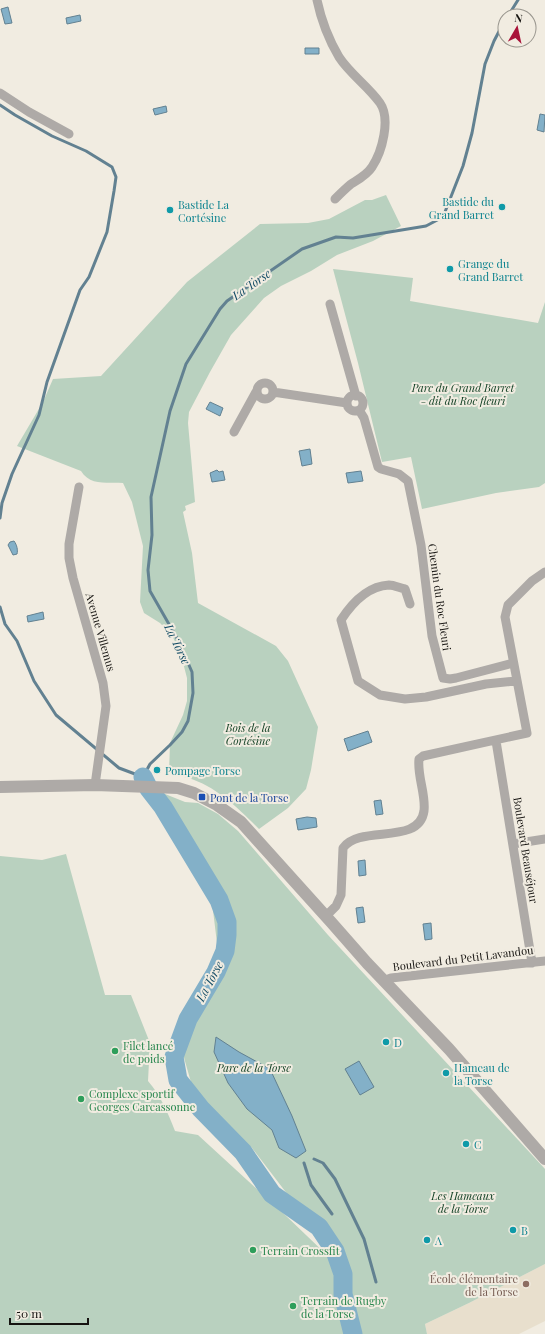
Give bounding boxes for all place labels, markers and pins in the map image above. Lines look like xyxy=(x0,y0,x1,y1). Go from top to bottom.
place label: Bastide du Grand Barret xyxy=(429,194,495,222)
place label: Bastide La Cortésine xyxy=(178,197,230,225)
marker: Bastide du Grand Barret xyxy=(497,202,507,212)
marker: Bastide La Cortésine xyxy=(165,205,175,215)
place label: Grange du Grand Barret xyxy=(458,256,523,284)
marker: Grange du Grand Barret xyxy=(445,264,455,274)
place label: Pompage Torse xyxy=(165,763,241,778)
marker: Pompage Torse xyxy=(152,765,162,775)
place label: Pont de la Torse xyxy=(210,790,289,805)
marker: Pont de la Torse xyxy=(197,792,207,802)
place label: D xyxy=(394,1035,402,1050)
marker: D xyxy=(381,1037,391,1047)
place label: Filet lancé de poids xyxy=(123,1038,174,1066)
marker: Filet lancé de poids xyxy=(110,1046,120,1056)
place label: Hameau de la Torse xyxy=(454,1060,510,1088)
marker: Hameau de la Torse xyxy=(441,1068,451,1078)
place label: Complexe sportif Georges Carcassonne xyxy=(89,1086,196,1114)
marker: Complexe sportif Georges Carcassonne xyxy=(76,1094,86,1104)
place label: C xyxy=(474,1137,482,1152)
marker: C xyxy=(461,1139,471,1149)
place label: B xyxy=(521,1223,528,1238)
marker: B xyxy=(508,1225,518,1235)
place label: A xyxy=(434,1233,442,1248)
marker: A xyxy=(422,1235,432,1245)
place label: Terrain Crossfit xyxy=(261,1243,340,1258)
marker: Terrain Crossfit xyxy=(248,1245,258,1255)
place label: École élémentaire de la Torse xyxy=(430,1271,518,1299)
marker: École élémentaire de la Torse xyxy=(521,1279,531,1289)
place label: Terrain de Rugby de la Torse xyxy=(301,1293,387,1321)
marker: Terrain de Rugby de la Torse xyxy=(288,1301,298,1311)

